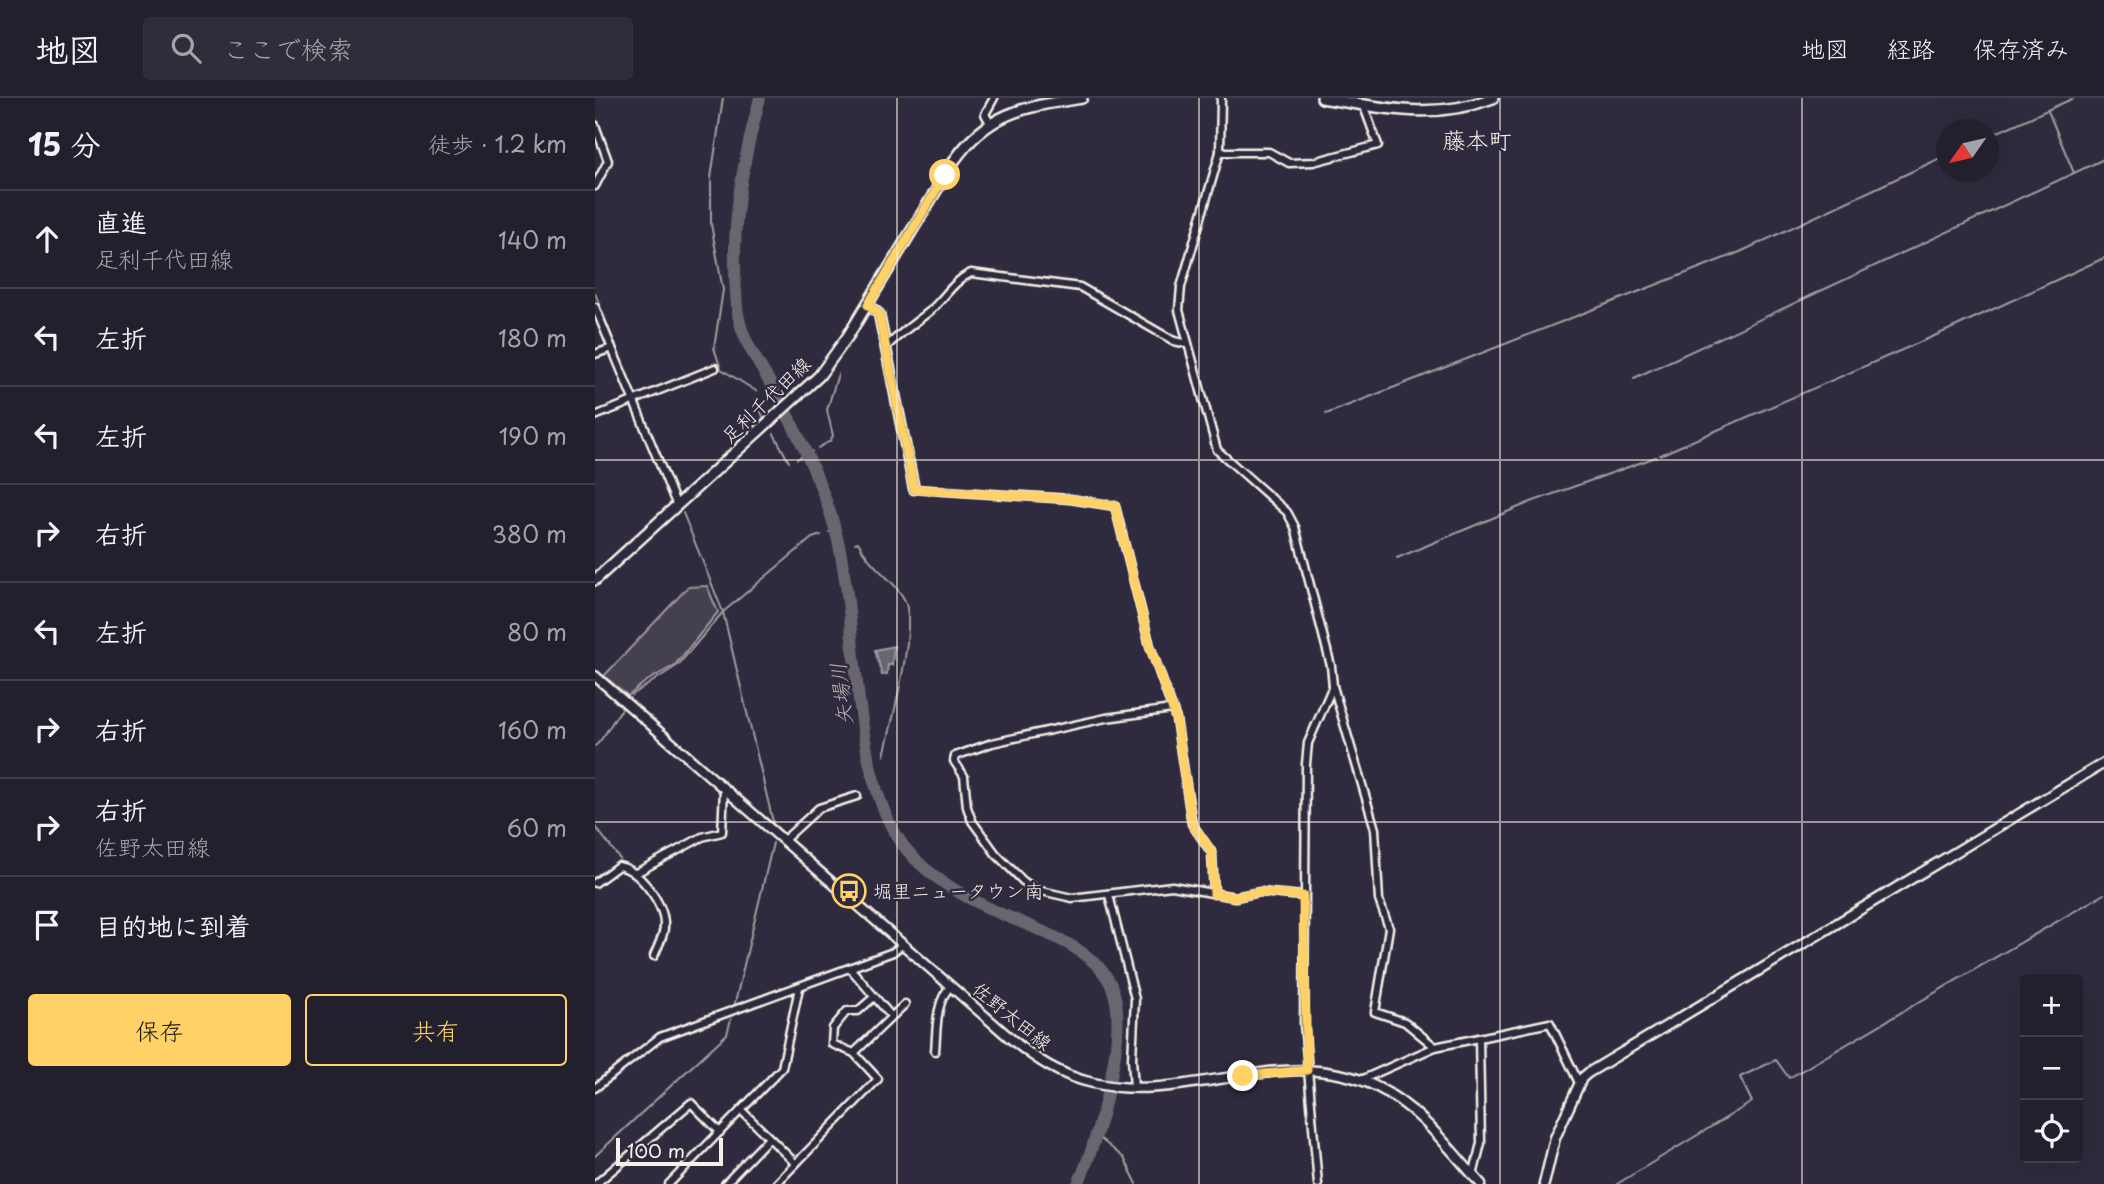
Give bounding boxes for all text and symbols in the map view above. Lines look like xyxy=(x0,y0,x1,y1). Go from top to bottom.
search box xyxy=(143,17,633,80)
text: 地図 xyxy=(35,23,101,73)
icon: search xyxy=(167,29,205,67)
text: ここで検索 xyxy=(223,29,353,68)
text: 地図 xyxy=(1801,30,1849,66)
text: 経路 xyxy=(1887,30,1935,66)
text: 保存済み xyxy=(1973,30,2069,66)
north arrow xyxy=(1936,119,1999,182)
text: 15 分 xyxy=(28,121,101,166)
district label: 藤本町 xyxy=(1443,122,1512,157)
text: 徒歩 · 1.2 km xyxy=(428,126,567,161)
route start xyxy=(929,159,960,190)
text: 直進 xyxy=(95,202,147,241)
icon: ahead xyxy=(28,220,66,258)
text: 140 m xyxy=(498,222,567,257)
text: 足利千代田線 xyxy=(95,241,233,276)
icon: left xyxy=(28,318,66,356)
text: 左折 xyxy=(95,318,147,357)
text: 180 m xyxy=(498,320,567,355)
street label: 足利千代田線 xyxy=(715,350,816,449)
icon: left xyxy=(28,416,66,454)
text: 左折 xyxy=(95,416,147,455)
text: 190 m xyxy=(499,418,567,453)
icon: right xyxy=(28,514,66,552)
text: 右折 xyxy=(95,514,147,553)
text: 380 m xyxy=(492,516,567,551)
icon: left xyxy=(28,612,66,650)
text: 左折 xyxy=(95,612,147,651)
text: 80 m xyxy=(507,614,567,649)
water label: 矢場川 xyxy=(820,661,860,727)
icon: right xyxy=(28,710,66,748)
text: 右折 xyxy=(95,710,147,749)
text: 160 m xyxy=(498,712,567,747)
text: 右折 xyxy=(95,790,147,829)
icon: right xyxy=(28,808,66,846)
text: 60 m xyxy=(507,810,567,845)
text: 佐野太田線 xyxy=(95,829,210,864)
bus stop icon: 堀里ニュータウン南 xyxy=(830,872,868,910)
place label: 堀里ニュータウン南 xyxy=(873,876,1044,904)
icon: arrive xyxy=(28,906,66,944)
text: 目的地に到着 xyxy=(95,906,251,945)
street label: 佐野太田線 xyxy=(967,974,1058,1056)
map controls xyxy=(2020,974,2083,1163)
button: + xyxy=(2020,974,2083,1037)
button: 保存 xyxy=(28,994,291,1066)
button: 共有 xyxy=(305,994,567,1066)
button: − xyxy=(2020,1037,2083,1100)
route end xyxy=(1227,1060,1258,1091)
button: locate xyxy=(2020,1100,2083,1163)
scale bar xyxy=(616,1135,723,1167)
text: 100 m xyxy=(627,1136,685,1164)

